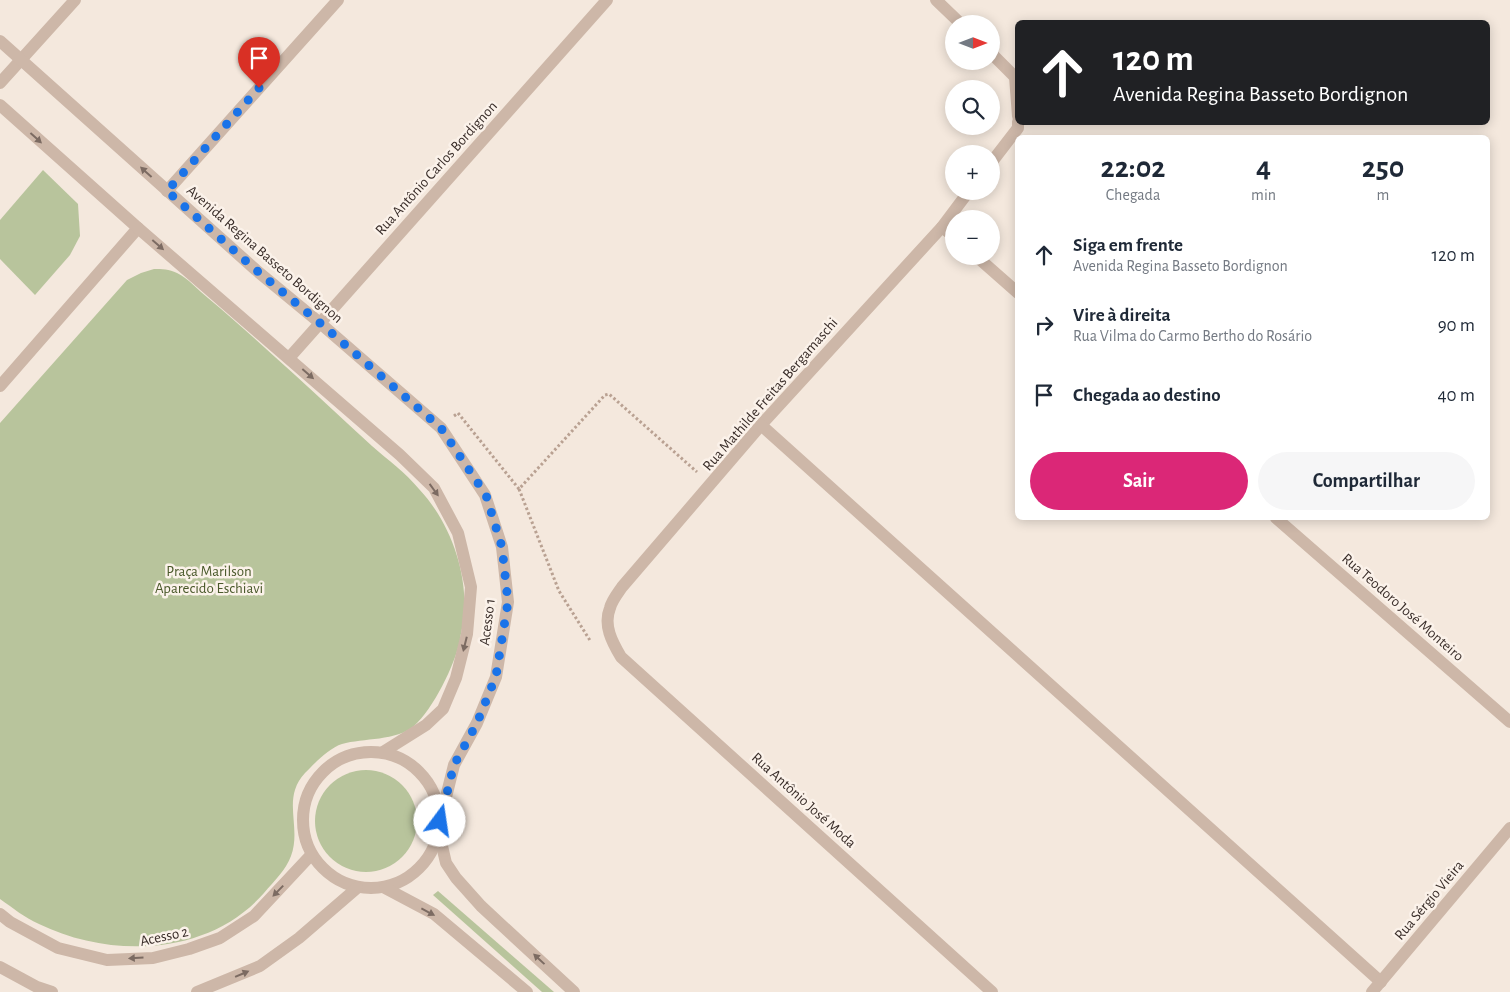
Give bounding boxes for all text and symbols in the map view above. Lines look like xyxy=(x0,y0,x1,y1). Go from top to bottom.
north arrow xyxy=(945,15,1000,70)
map controls xyxy=(945,15,1000,265)
pin xyxy=(238,37,280,88)
icon: ahead xyxy=(1030,40,1095,105)
text: 120 m xyxy=(1113,42,1194,77)
icon: arrive xyxy=(245,44,273,72)
button: search xyxy=(945,80,1000,135)
text: Avenida Regina Basseto Bordignon xyxy=(1113,83,1408,105)
street label: Rua Antônio Carlos Bordignon xyxy=(373,99,500,238)
one-way arrow xyxy=(30,132,42,144)
button: + xyxy=(945,145,1000,200)
text: 22:02 xyxy=(1101,153,1166,183)
text: 4 xyxy=(1256,153,1271,183)
text: 250 xyxy=(1362,153,1404,183)
one-way arrow xyxy=(140,167,152,178)
street label: Avenida Regina Basseto Bordignon xyxy=(184,183,346,326)
text: Chegada xyxy=(1106,187,1160,203)
text: min xyxy=(1251,187,1276,203)
text: m xyxy=(1377,187,1389,203)
button: − xyxy=(945,210,1000,265)
text: Siga em frente xyxy=(1073,236,1183,255)
one-way arrow xyxy=(152,240,165,251)
icon: ahead xyxy=(1030,241,1058,269)
text: 120 m xyxy=(1431,246,1475,265)
text: Avenida Regina Basseto Bordignon xyxy=(1073,258,1288,274)
text: Vire à direita xyxy=(1073,306,1171,325)
icon: right xyxy=(1030,311,1058,339)
street label: Rua Mathilde Freitas Bergamaschi xyxy=(700,315,841,474)
text: 90 m xyxy=(1438,316,1475,335)
text: Rua Vilma do Carmo Bertho do Rosário xyxy=(1073,328,1312,344)
one-way arrow xyxy=(301,368,313,380)
icon: arrive xyxy=(1030,381,1058,409)
text: Chegada ao destino xyxy=(1073,386,1221,405)
text: 40 m xyxy=(1437,386,1475,405)
button: Sair xyxy=(1030,452,1248,510)
button: Compartilhar xyxy=(1258,452,1475,510)
one-way arrow xyxy=(429,483,439,497)
street label: Rua Teodoro José Monteiro xyxy=(1339,551,1466,664)
park label: Praça Marilson Aparecido Eschiavi xyxy=(155,564,263,596)
street label: Acesso 1 xyxy=(477,598,498,646)
one-way arrow xyxy=(461,636,469,651)
street label: Rua Antônio José Moda xyxy=(749,750,859,851)
position arrow xyxy=(413,794,465,846)
street label: Rua Sérgio Vieira xyxy=(1392,858,1467,943)
one-way arrow xyxy=(272,884,284,896)
one-way arrow xyxy=(422,907,435,916)
street label: Acesso 2 xyxy=(139,924,190,949)
one-way arrow xyxy=(533,953,545,965)
one-way arrow xyxy=(128,955,144,963)
one-way arrow xyxy=(235,970,250,978)

